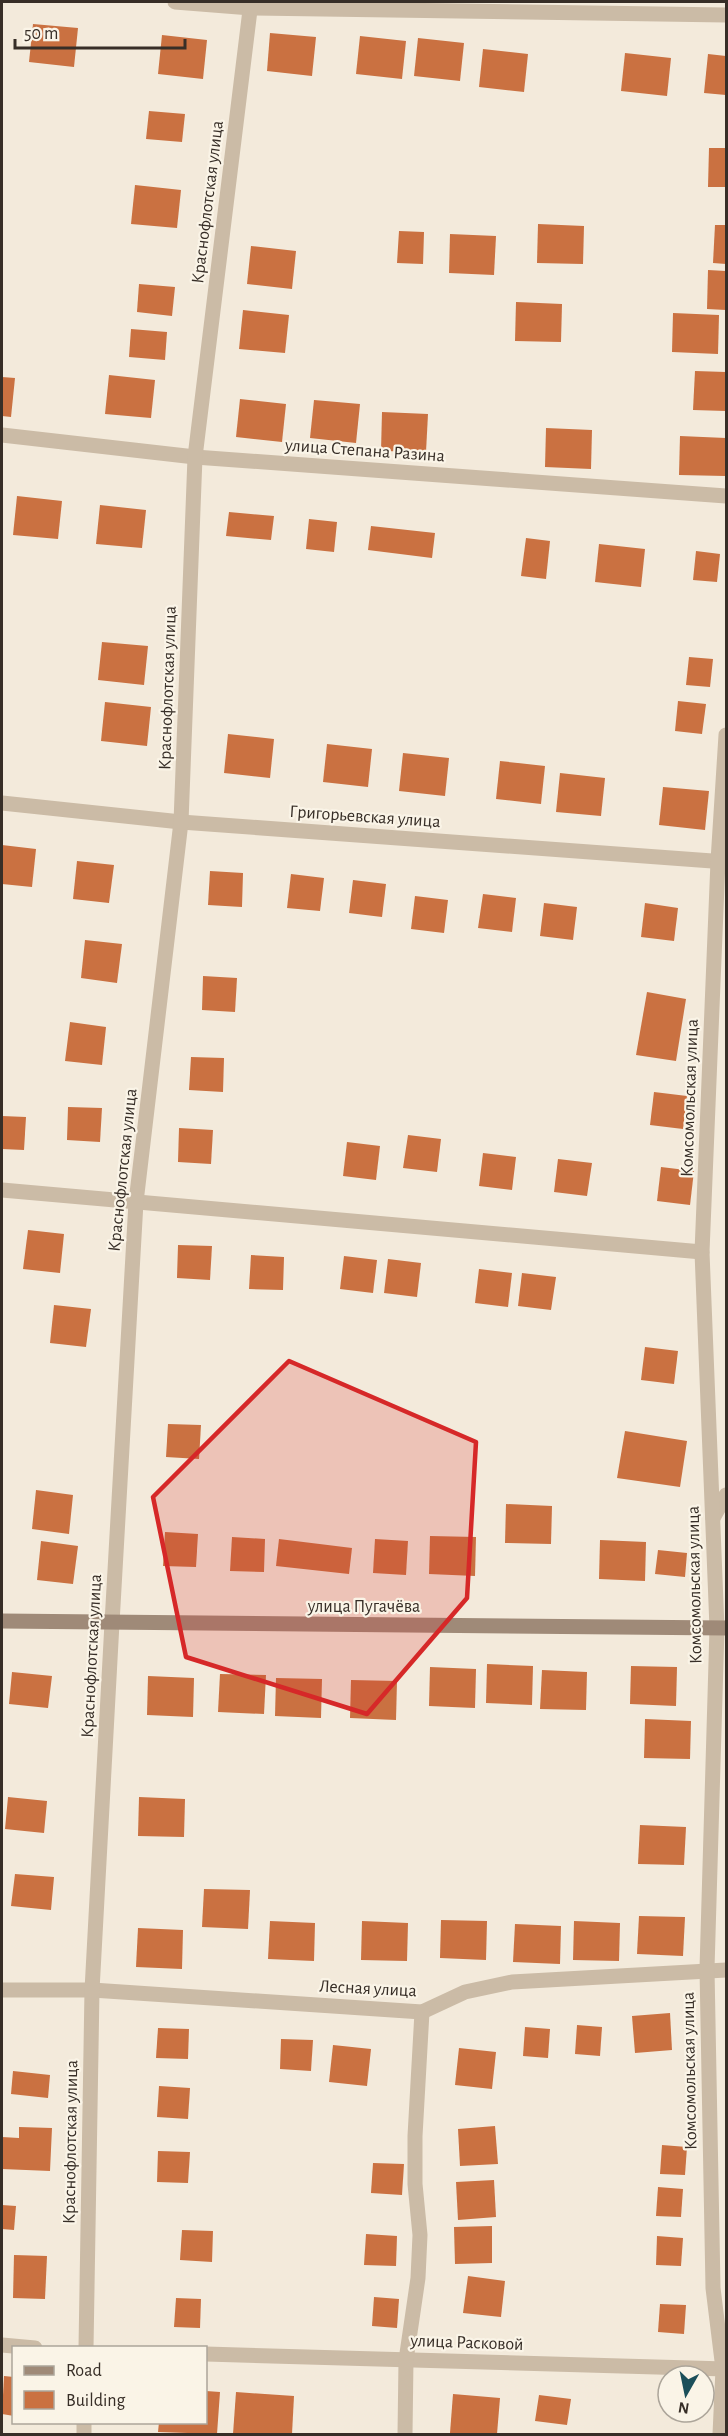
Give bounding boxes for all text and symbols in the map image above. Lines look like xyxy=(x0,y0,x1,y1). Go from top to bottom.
scale bar xyxy=(15,12,184,50)
text: 50 m xyxy=(24,25,58,43)
street label: Краснофлотская улица xyxy=(189,120,227,285)
street label: улица Степана Разина xyxy=(284,436,445,466)
street label: Краснофлотская улица xyxy=(156,606,180,770)
street label: Григорьевская улица xyxy=(289,803,441,831)
street label: Комсомольская улица xyxy=(678,1019,702,1177)
street label: Краснофлотская улица xyxy=(105,1087,141,1253)
street label: Комсомольская улица xyxy=(685,1506,705,1664)
street label: Краснофлотская улица xyxy=(79,1574,105,1739)
street label: улица Пугачёва xyxy=(307,1598,420,1616)
street label: Лесная улица xyxy=(319,1977,417,2001)
street label: Комсомольская улица xyxy=(680,1992,700,2150)
street label: Краснофлотская улица xyxy=(61,2060,81,2224)
street label: улица Расковой xyxy=(409,2332,524,2354)
legend xyxy=(12,2346,207,2424)
text: Road xyxy=(66,2362,102,2380)
north arrow xyxy=(656,2364,716,2424)
text: Building xyxy=(66,2392,126,2410)
text: N xyxy=(677,2399,691,2417)

